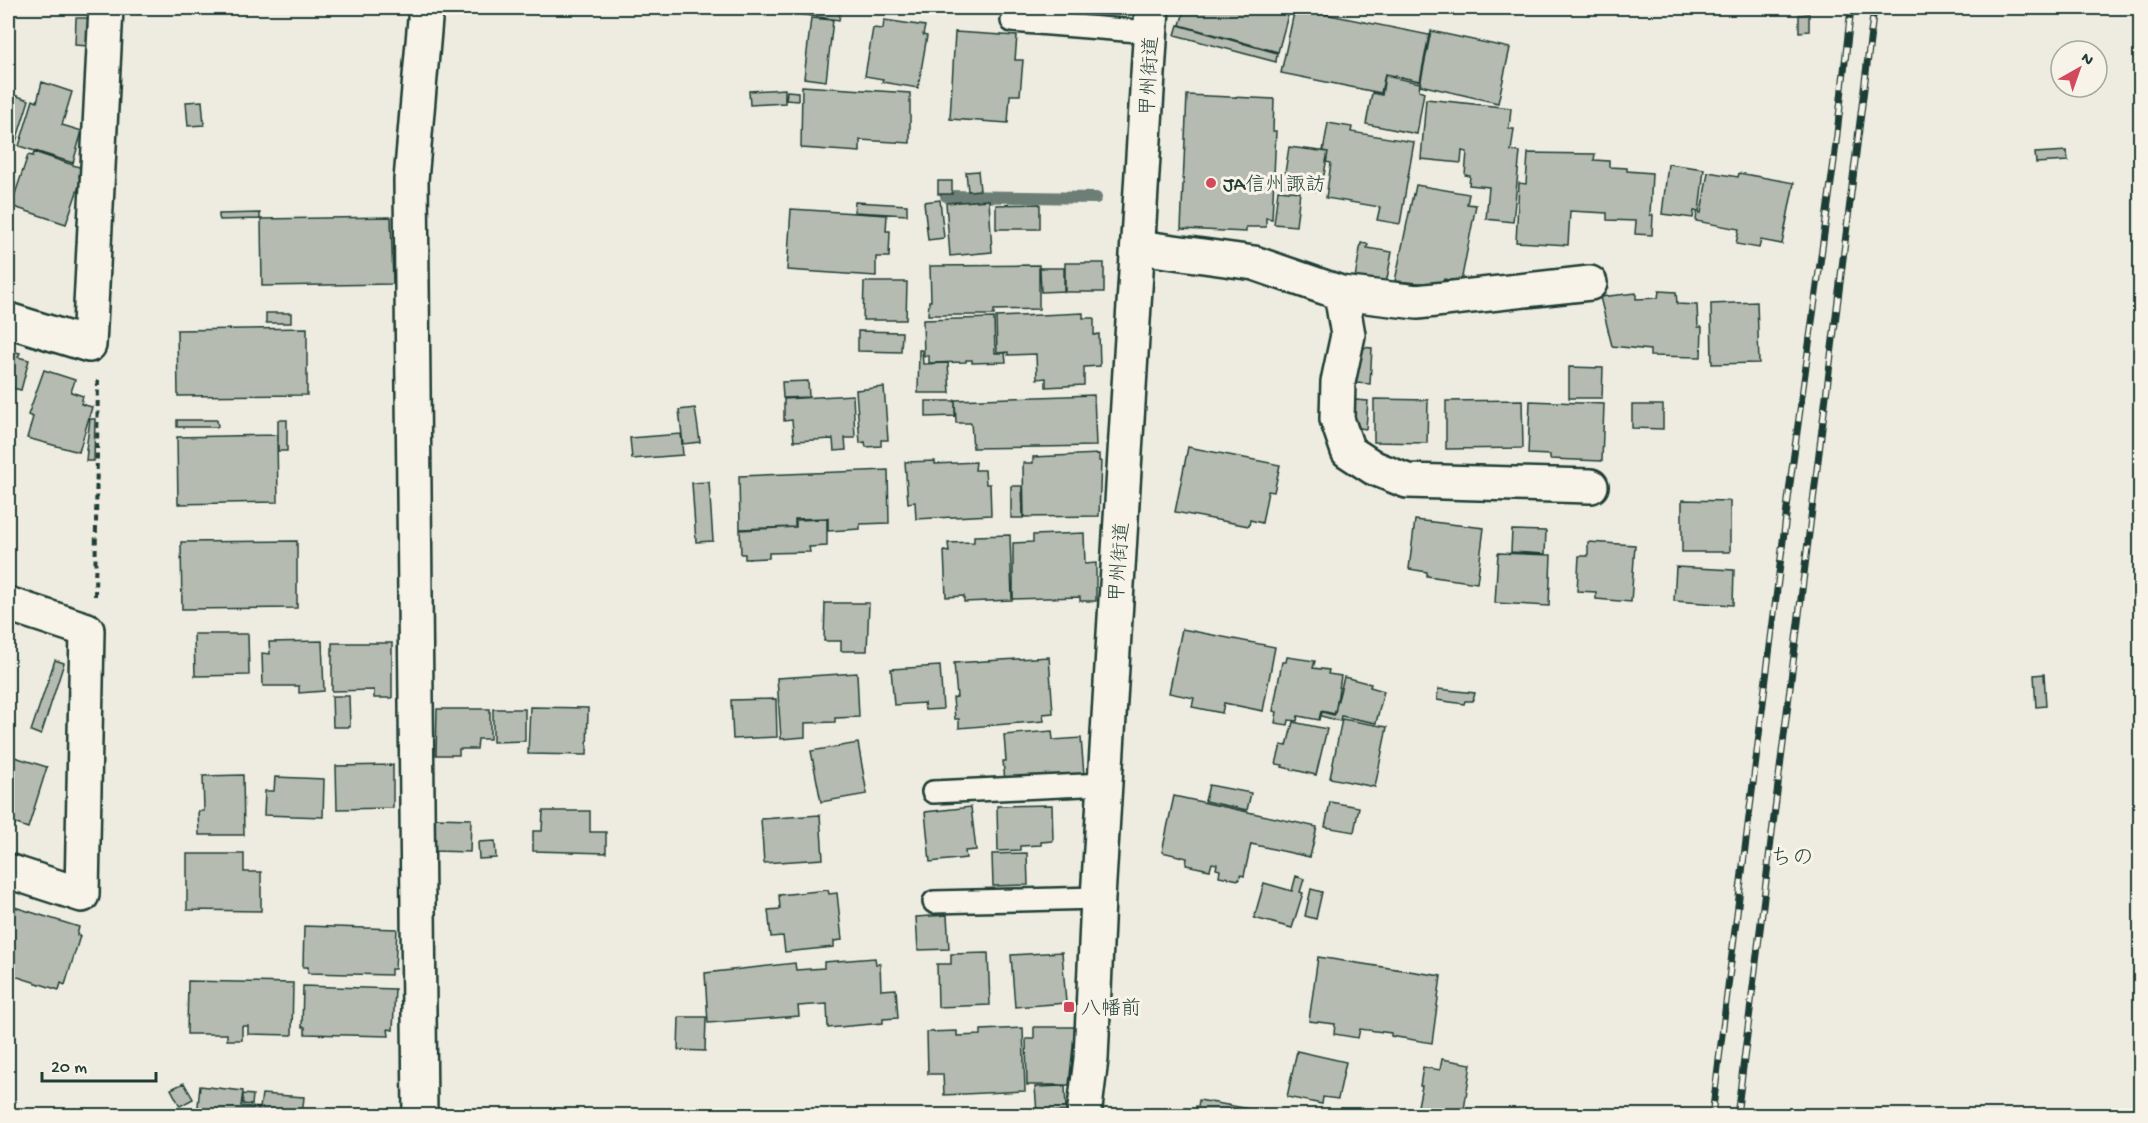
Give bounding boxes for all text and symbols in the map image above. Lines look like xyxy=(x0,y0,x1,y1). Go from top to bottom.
street label: 甲州街道 xyxy=(1136,36,1165,117)
north arrow xyxy=(2049,39,2109,99)
text: N xyxy=(2076,50,2097,71)
place label: JA信州諏訪 xyxy=(1223,173,1325,198)
marker: JA信州諏訪 xyxy=(1204,176,1218,190)
street label: 甲州街道 xyxy=(1105,521,1136,603)
district label: ちの xyxy=(1770,847,1814,873)
place label: 八幡前 xyxy=(1081,997,1141,1022)
marker: 八幡前 xyxy=(1062,1000,1076,1014)
scale bar xyxy=(42,1045,156,1083)
text: 20 m xyxy=(51,1058,87,1079)

